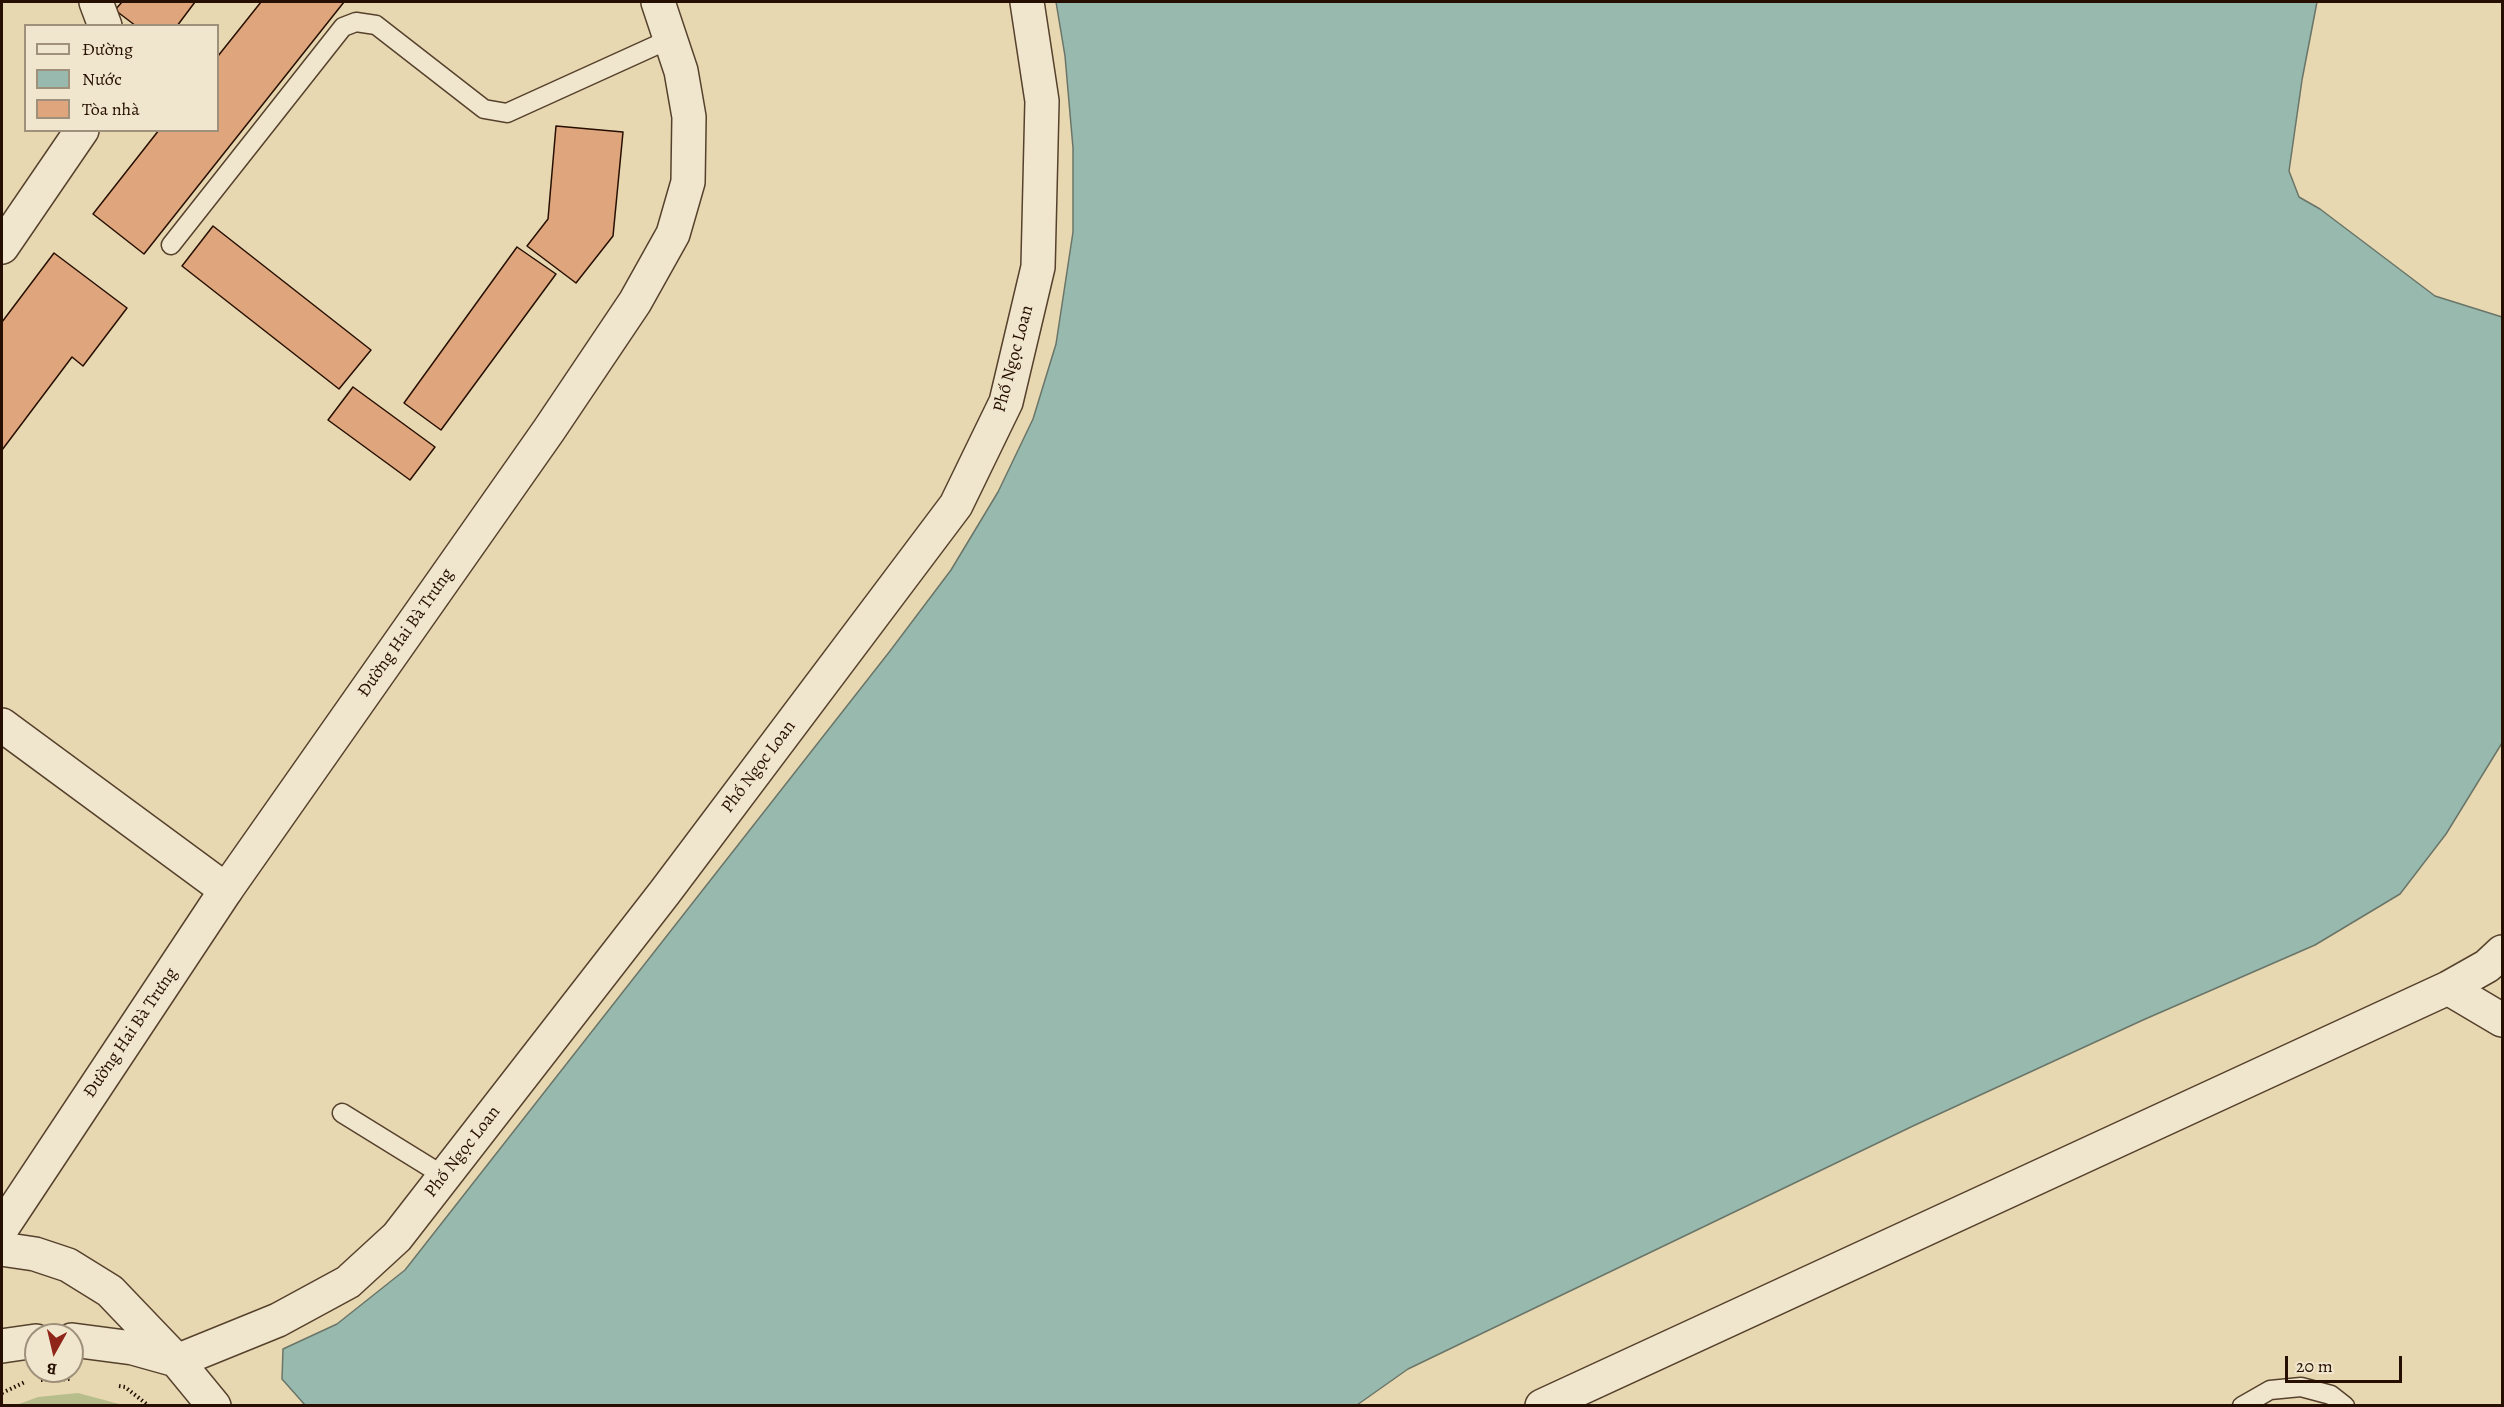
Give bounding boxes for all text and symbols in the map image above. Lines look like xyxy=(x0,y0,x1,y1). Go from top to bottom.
legend xyxy=(24,24,219,132)
text: Đường xyxy=(82,37,133,61)
text: Nước xyxy=(82,67,122,91)
text: Tòa nhà xyxy=(82,97,140,121)
street label: Phố Ngọc Loan xyxy=(989,303,1039,415)
street label: Đường Hai Bà Trưng xyxy=(353,564,459,702)
street label: Phố Ngọc Loan xyxy=(717,717,801,817)
street label: Đường Hai Bà Trưng xyxy=(79,964,183,1102)
street label: Phố Ngọc Loan xyxy=(421,1102,505,1202)
north arrow xyxy=(24,1323,84,1383)
scale bar xyxy=(2288,1344,2405,1382)
text: 20 m xyxy=(2296,1354,2333,1378)
text: B xyxy=(45,1357,58,1380)

